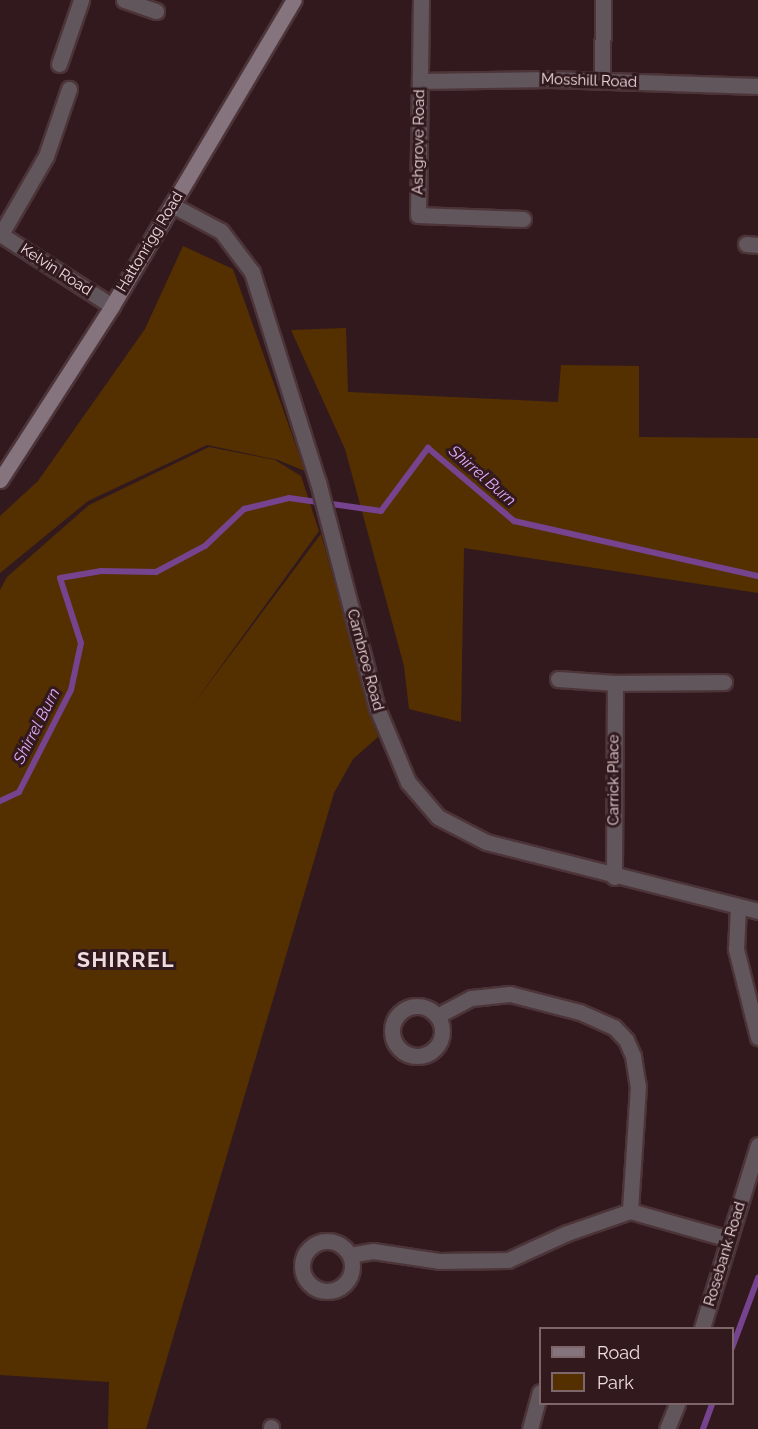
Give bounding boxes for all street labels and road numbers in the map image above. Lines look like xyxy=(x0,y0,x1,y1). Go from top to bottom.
street label: Mosshill Road xyxy=(541,70,637,92)
street label: Ashgrove Road xyxy=(409,89,429,195)
street label: Hattonrigg Road xyxy=(113,189,187,295)
street label: Kelvin Road xyxy=(17,240,95,300)
street label: Carnbroe Road xyxy=(343,607,387,713)
street label: Carrick Place xyxy=(605,735,623,825)
street label: Rosebank Road xyxy=(701,1200,749,1308)

